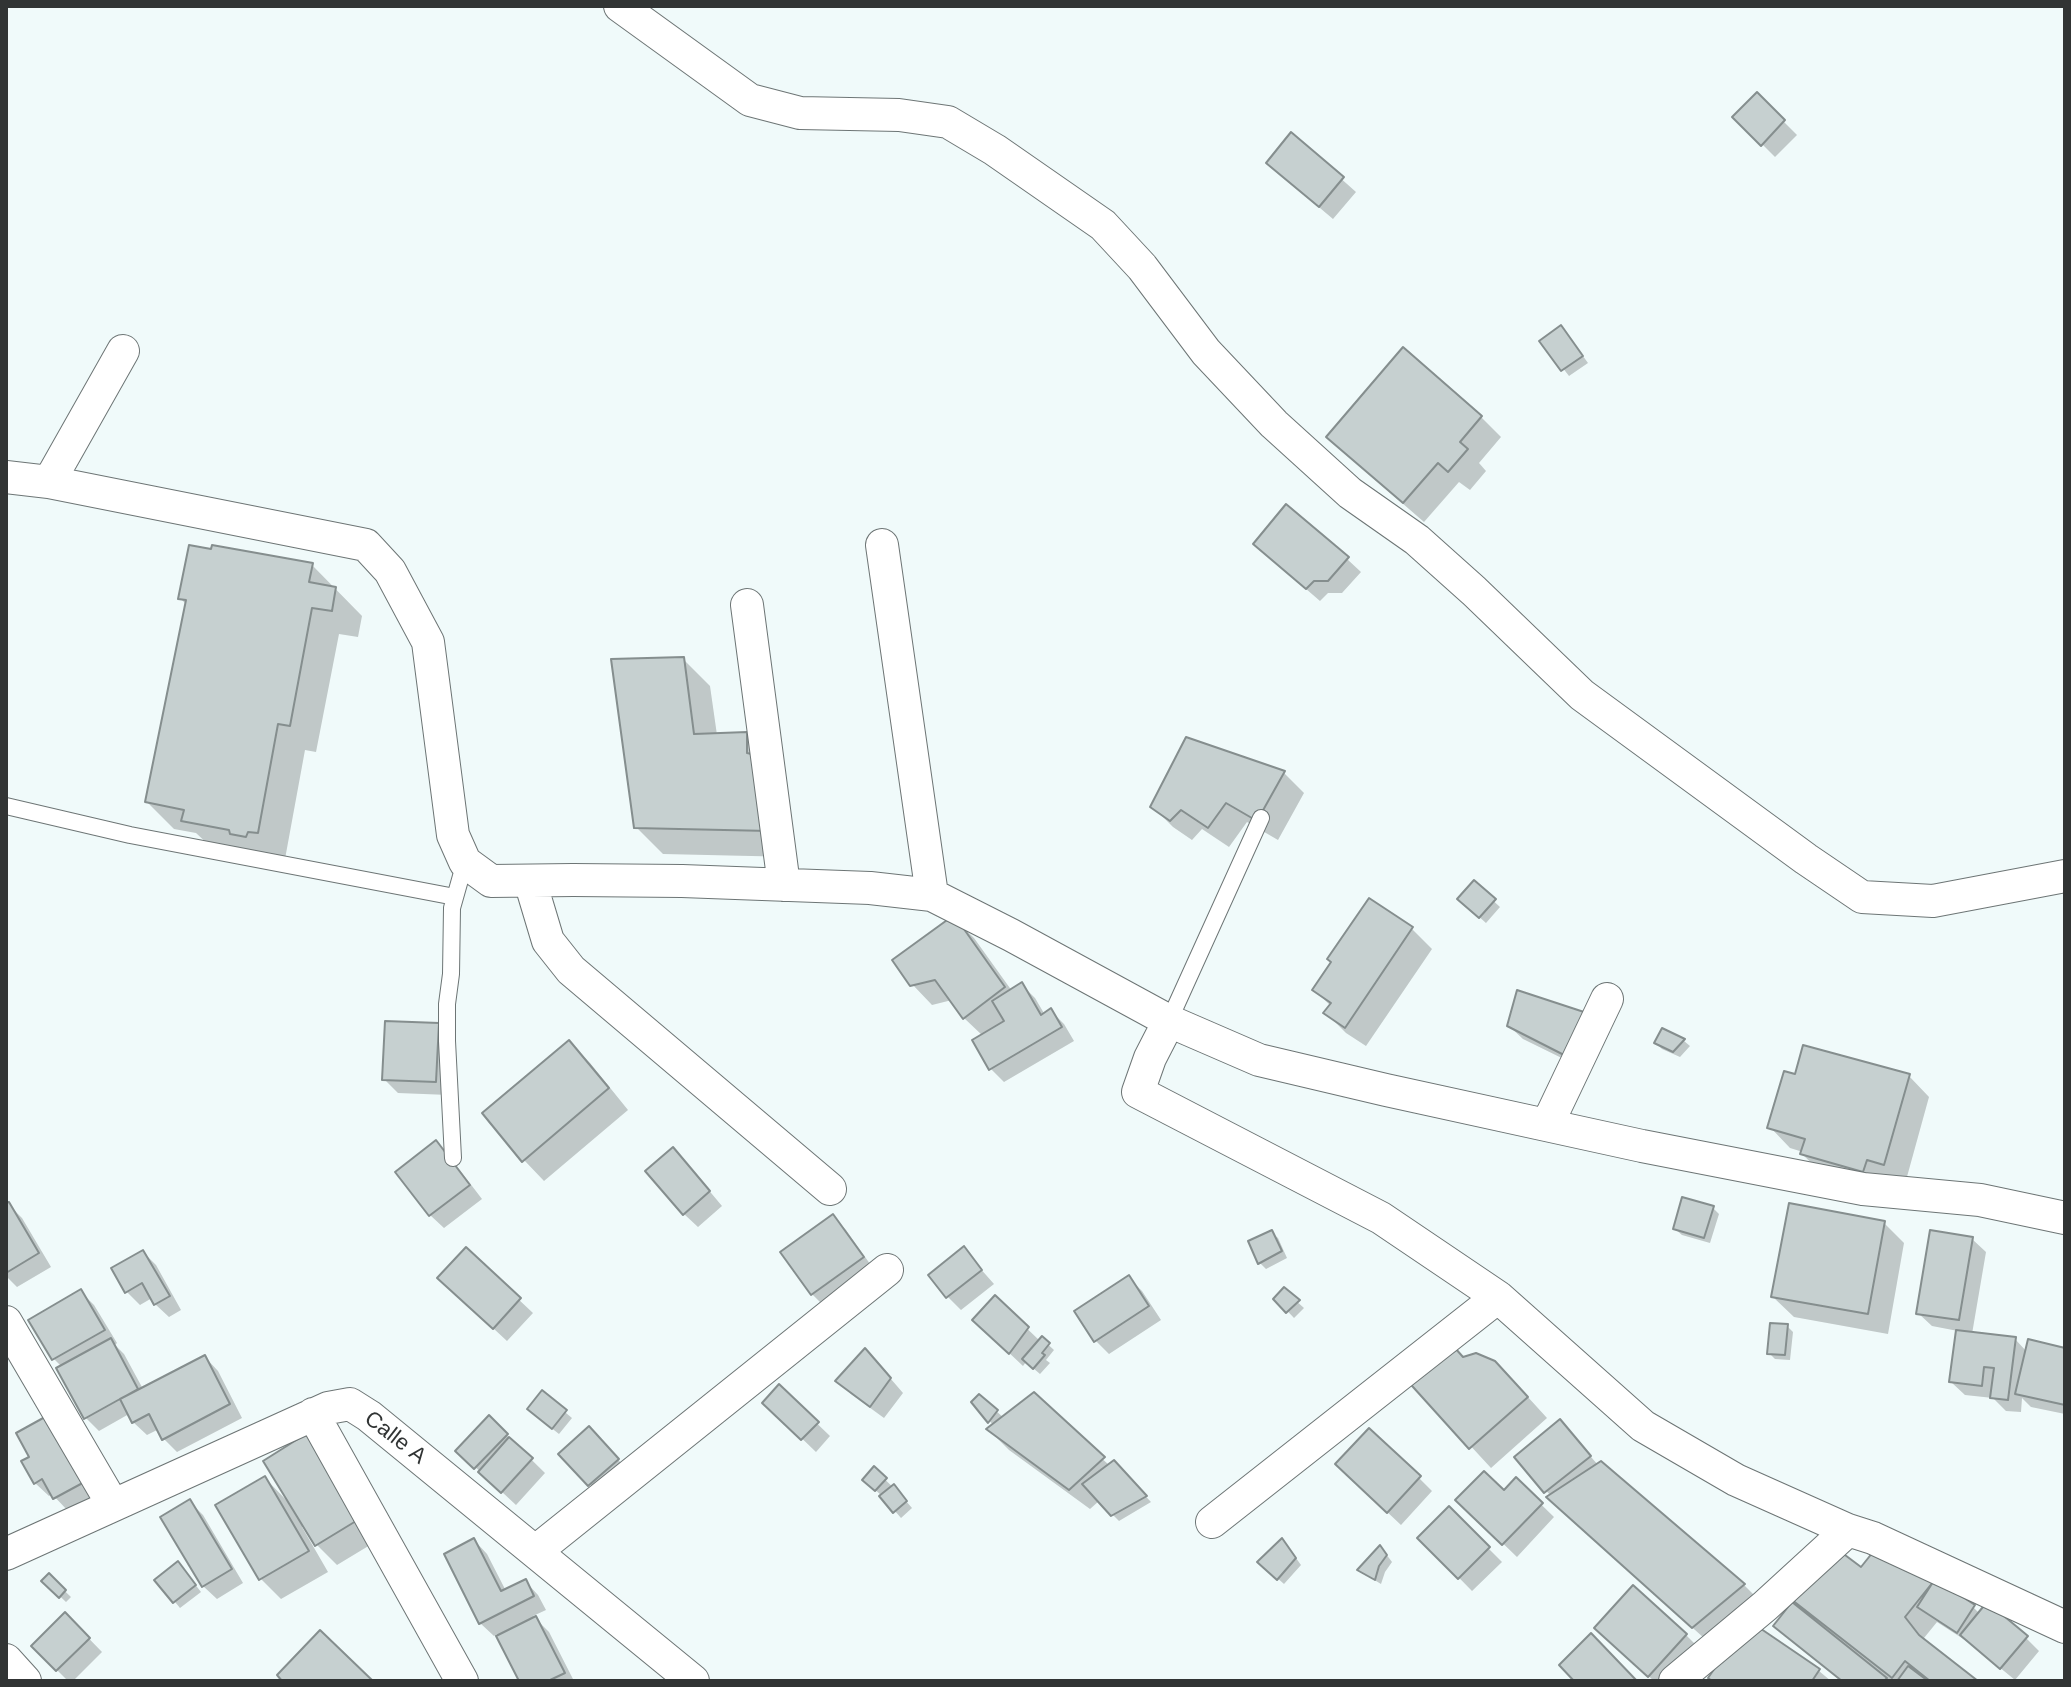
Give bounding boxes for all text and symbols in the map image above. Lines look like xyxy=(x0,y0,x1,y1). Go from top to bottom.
street label: Calle A xyxy=(359,1406,431,1470)

